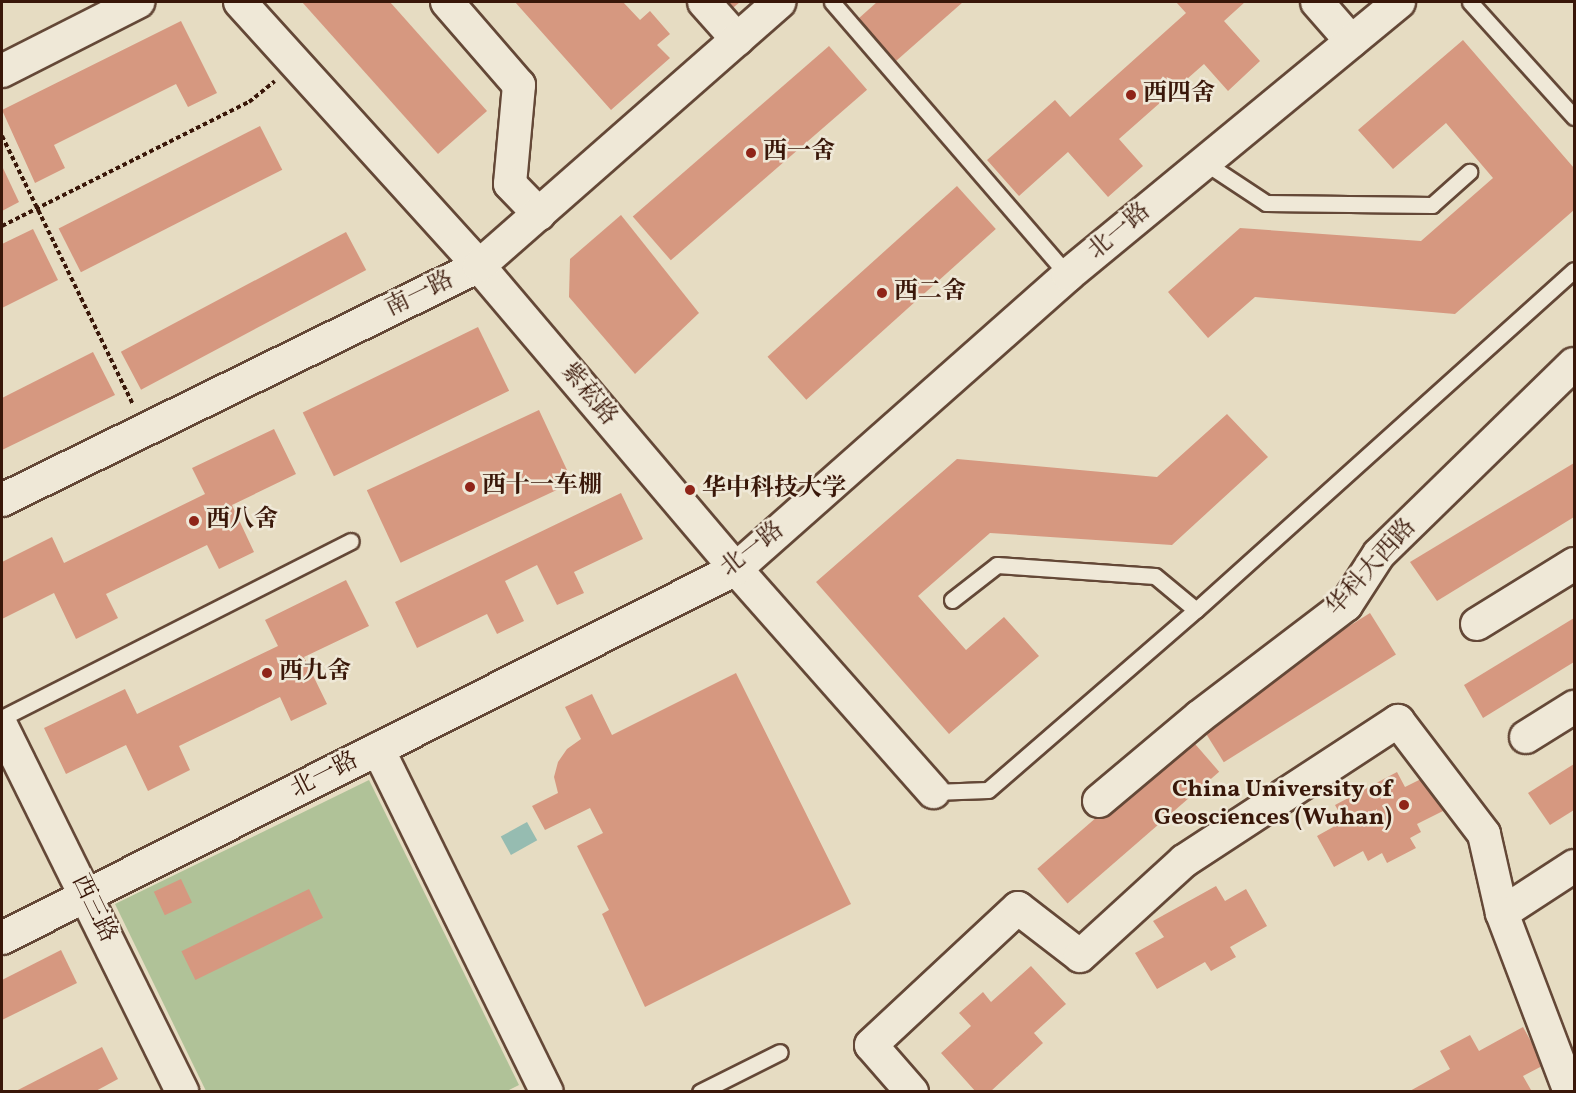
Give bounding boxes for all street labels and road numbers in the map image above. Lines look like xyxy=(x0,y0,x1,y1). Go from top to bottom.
street label: 北一路 xyxy=(1083,198,1157,266)
street label: 南一路 xyxy=(381,266,459,324)
street label: 紫菘路 xyxy=(554,358,622,432)
street label: 华科大西路 xyxy=(1321,514,1423,622)
street label: 北一路 xyxy=(716,516,790,584)
street label: 北一路 xyxy=(286,747,364,805)
street label: 西三路 xyxy=(64,870,122,948)

